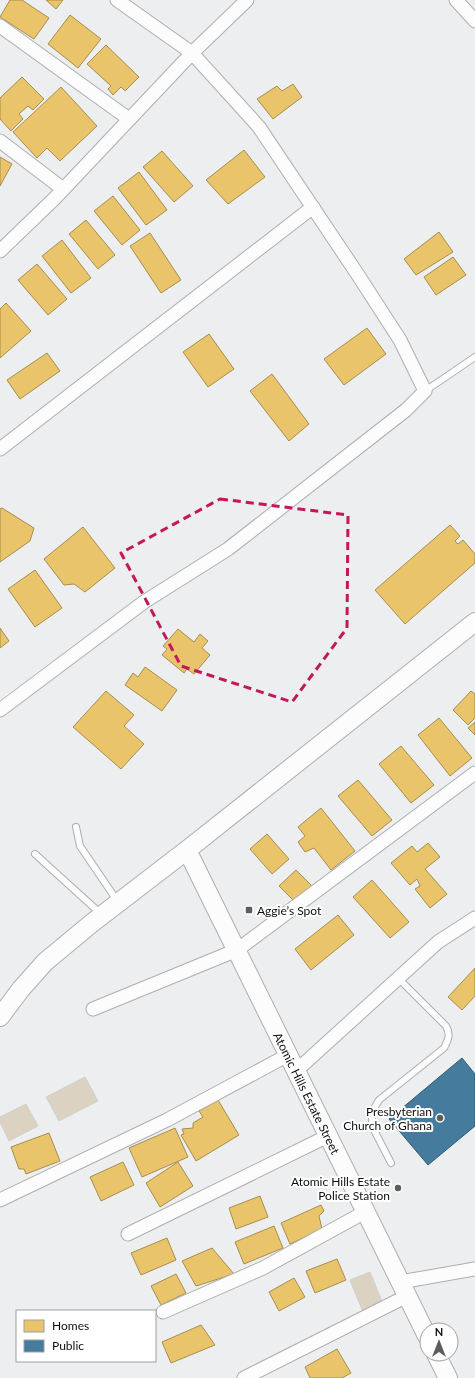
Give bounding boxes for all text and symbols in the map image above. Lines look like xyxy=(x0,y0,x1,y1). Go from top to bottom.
place label: Aggie’s Spot xyxy=(257,903,322,918)
marker: Aggie’s Spot xyxy=(244,905,254,915)
street label: Atomic Hills Estate Street xyxy=(271,1030,344,1157)
place label: Presbyterian Church of Ghana xyxy=(343,1104,432,1133)
marker: Presbyterian Church of Ghana xyxy=(435,1113,445,1123)
place label: Atomic Hills Estate Police Station xyxy=(291,1174,390,1203)
marker: Atomic Hills Estate Police Station xyxy=(393,1183,403,1193)
legend xyxy=(16,1310,156,1362)
text: Homes xyxy=(52,1318,89,1333)
north arrow xyxy=(419,1322,459,1362)
text: N xyxy=(435,1325,443,1338)
text: Public xyxy=(52,1338,84,1353)

